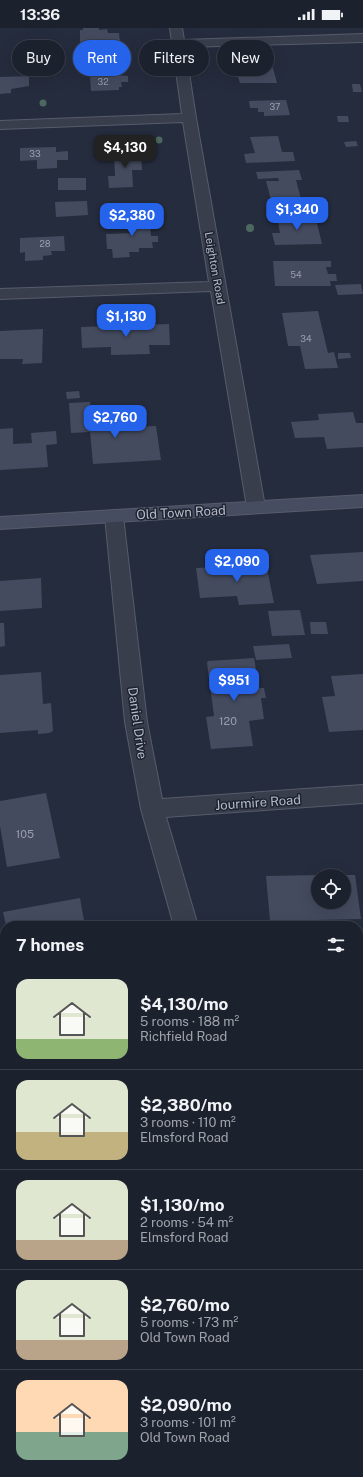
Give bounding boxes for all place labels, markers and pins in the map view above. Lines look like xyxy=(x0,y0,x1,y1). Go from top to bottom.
pin: $4,130 xyxy=(92,135,158,169)
pin: $1,340 xyxy=(264,197,330,231)
pin: $2,380 xyxy=(99,203,165,237)
pin: $1,130 xyxy=(93,304,159,338)
pin: $2,760 xyxy=(82,405,148,439)
pin: $2,090 xyxy=(204,549,270,583)
pin: $951 xyxy=(210,668,258,702)

